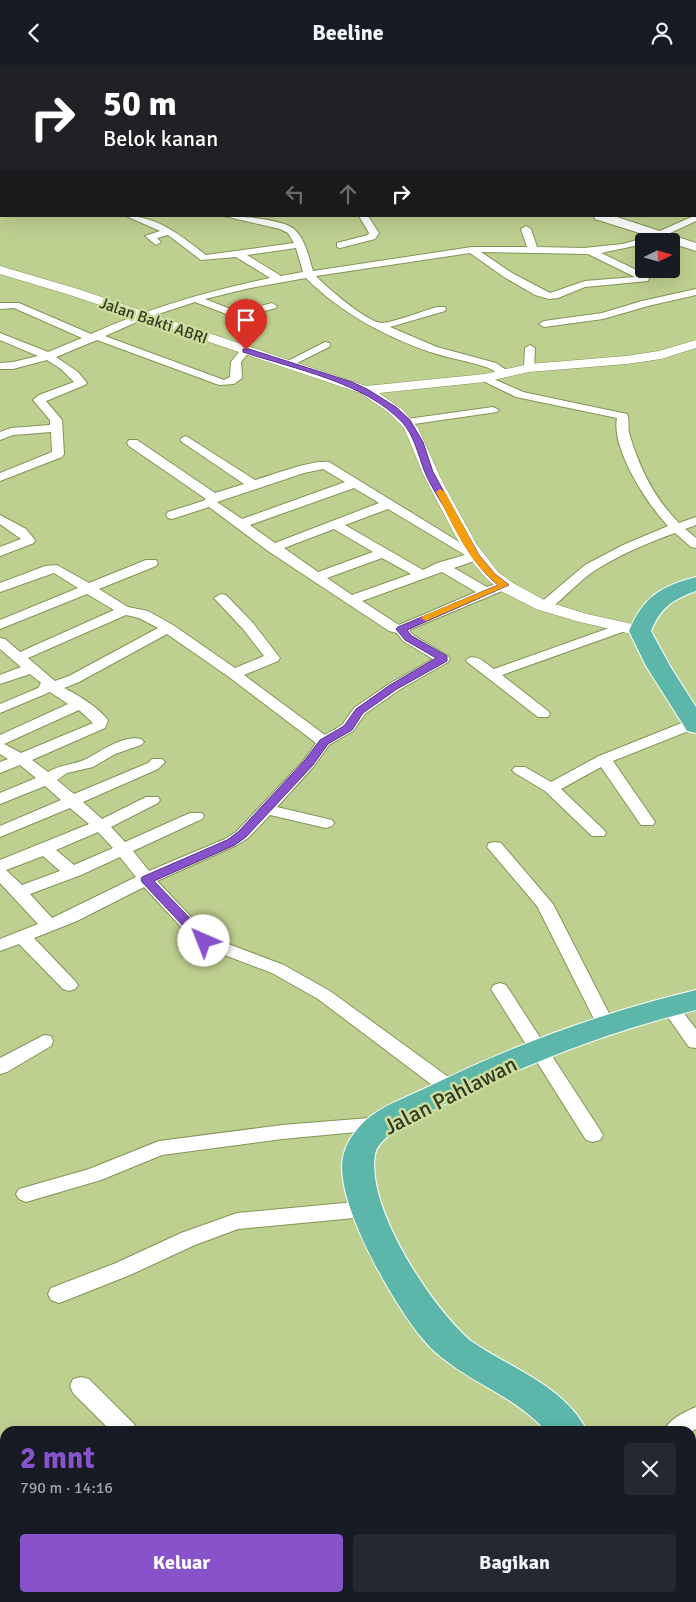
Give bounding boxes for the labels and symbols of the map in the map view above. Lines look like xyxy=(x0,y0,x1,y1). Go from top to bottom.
north arrow xyxy=(635,233,680,277)
street label: Jalan Bakti ABRI xyxy=(97,293,210,349)
pin xyxy=(225,299,267,350)
position arrow xyxy=(177,914,229,966)
street label: Jalan Pahlawan xyxy=(379,1050,522,1141)

